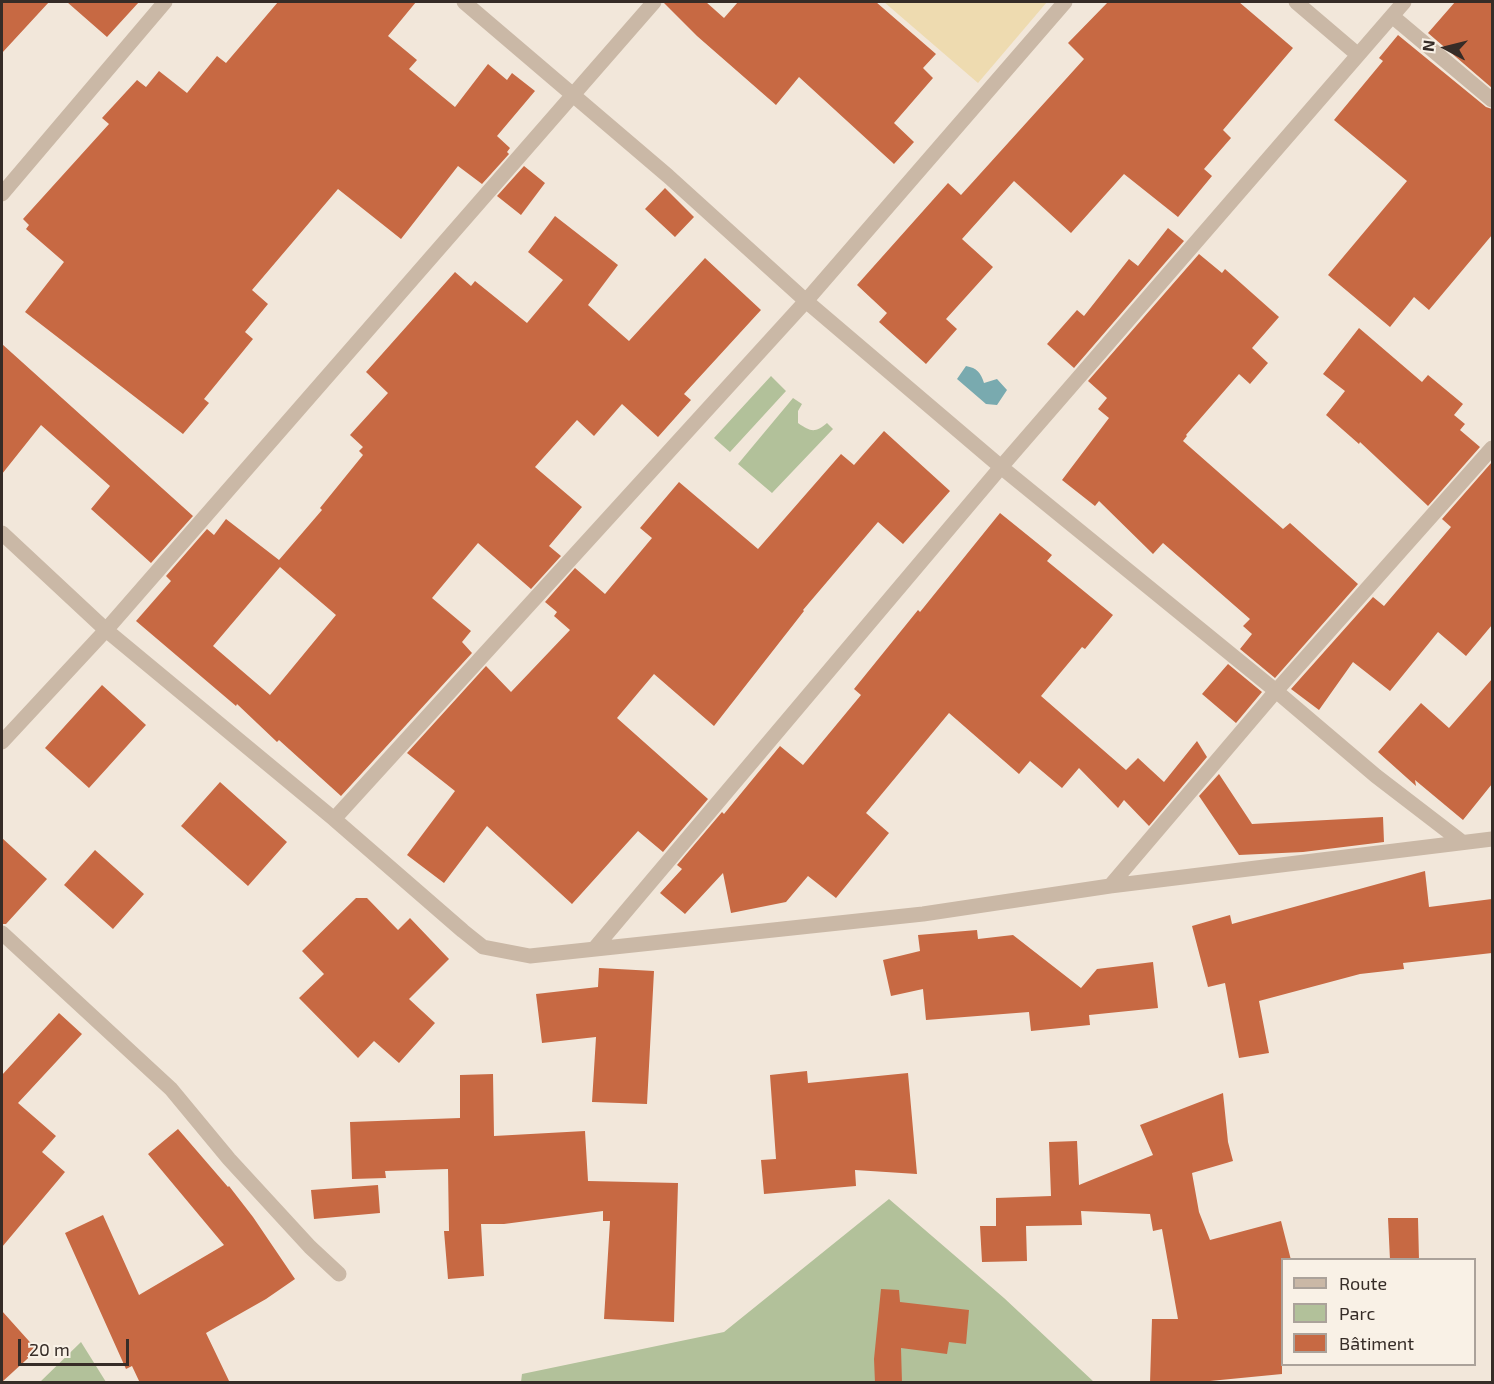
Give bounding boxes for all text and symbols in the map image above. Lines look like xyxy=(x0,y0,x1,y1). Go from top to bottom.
north arrow xyxy=(1416,18,1476,78)
text: N xyxy=(1418,39,1438,53)
legend xyxy=(1281,1258,1476,1366)
text: Route xyxy=(1339,1272,1387,1294)
text: Parc xyxy=(1339,1302,1375,1324)
scale bar xyxy=(21,1327,132,1365)
text: Bâtiment xyxy=(1339,1332,1414,1354)
text: 20 m xyxy=(29,1338,70,1360)

